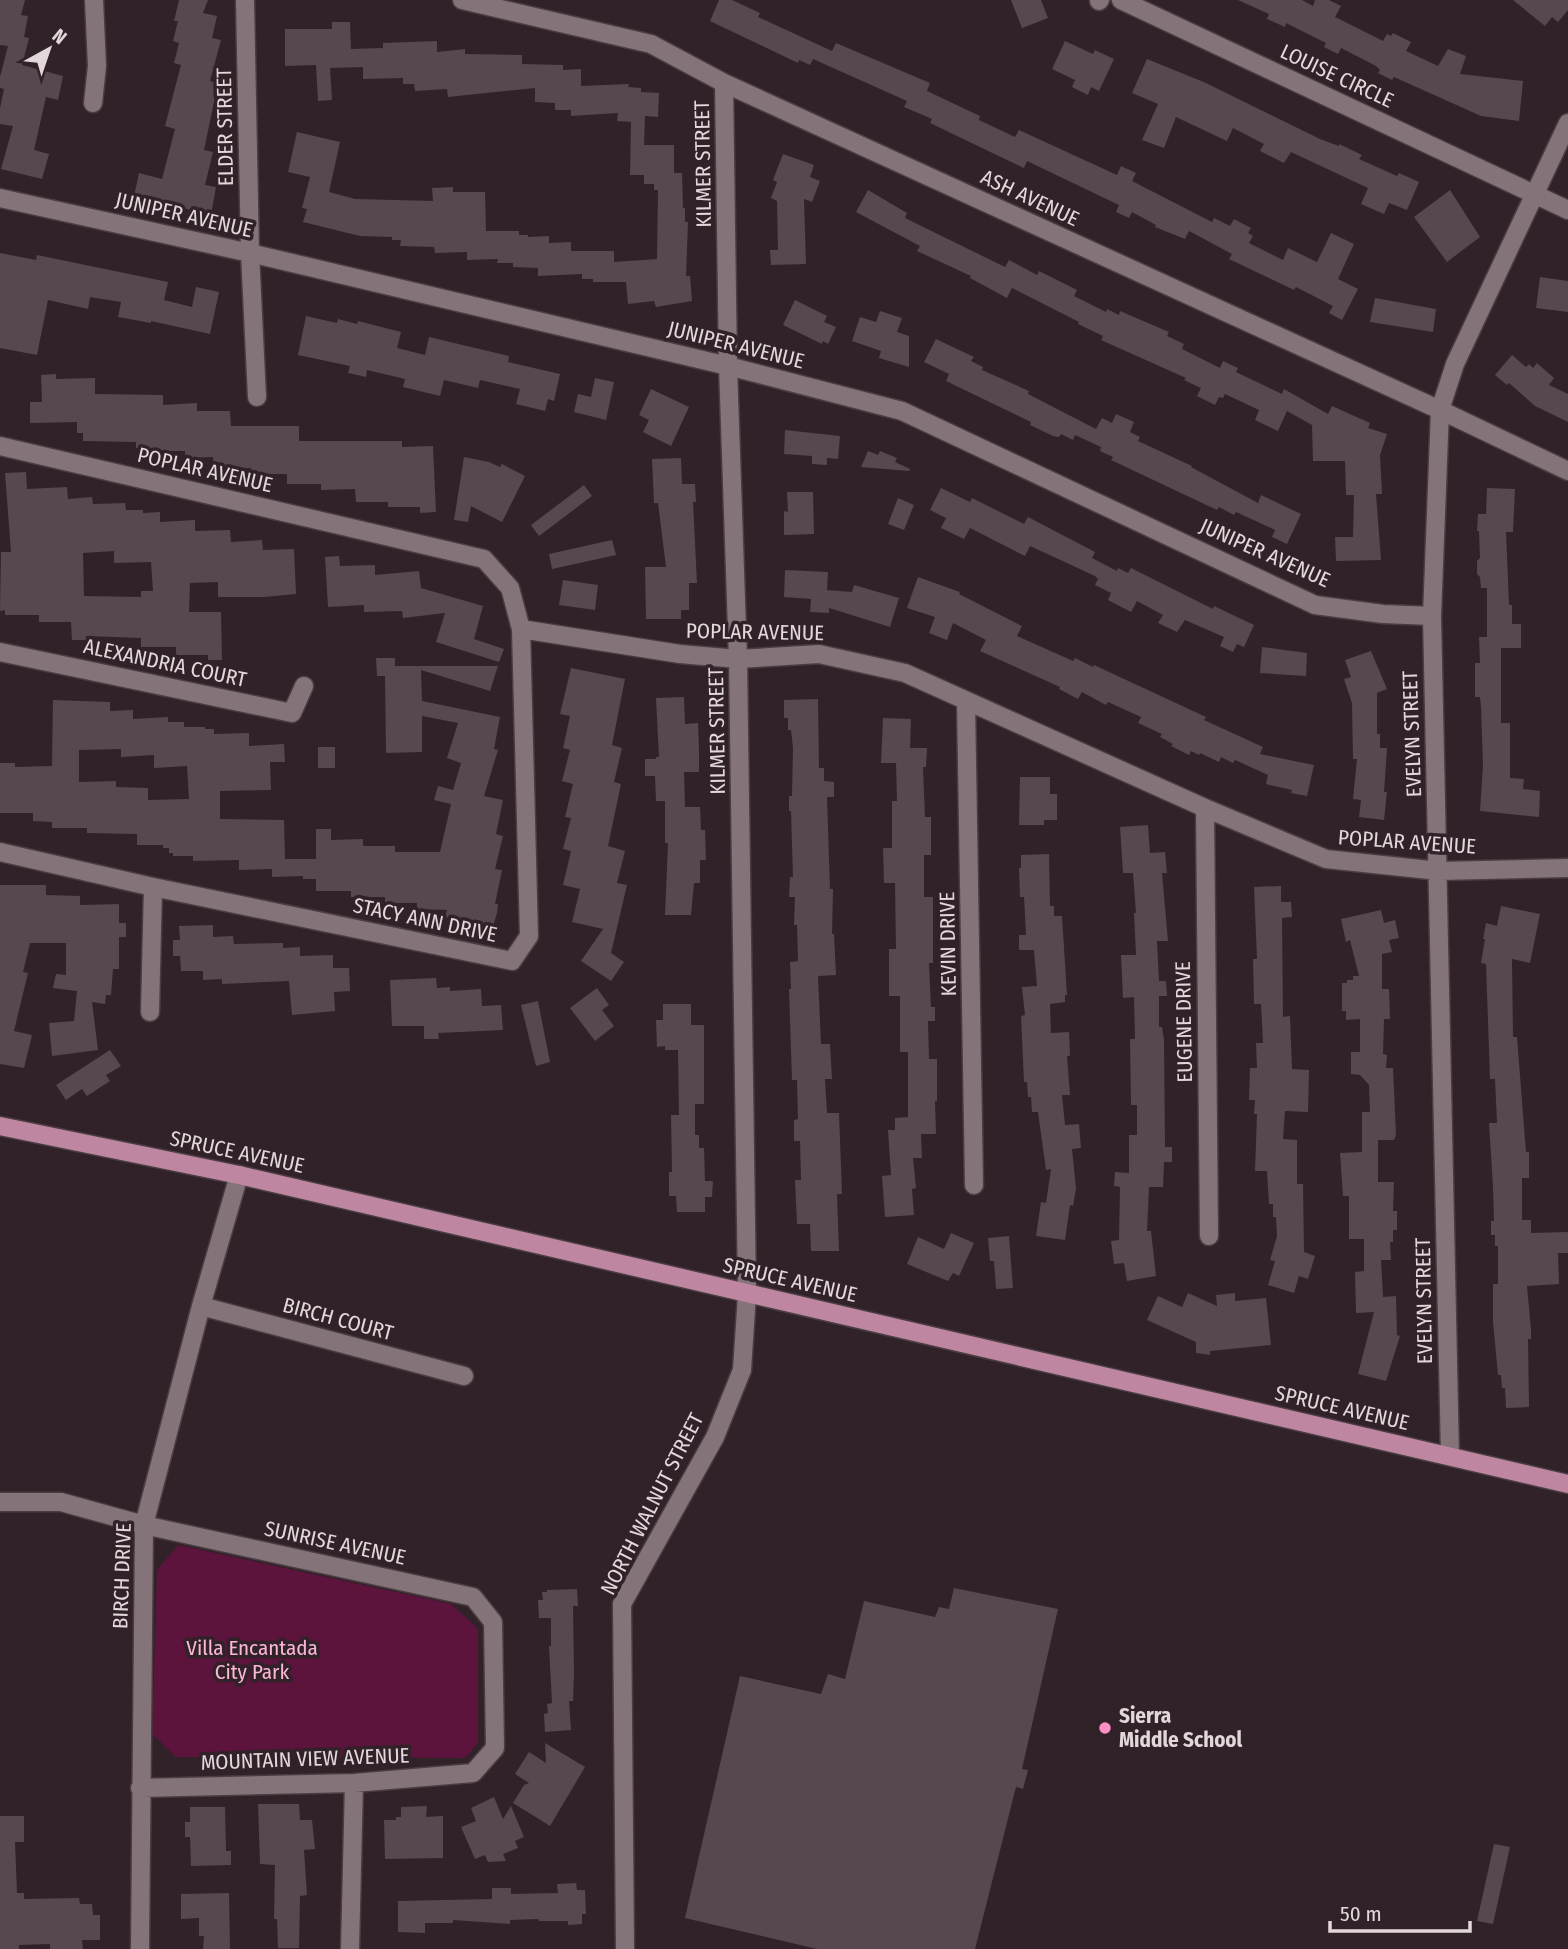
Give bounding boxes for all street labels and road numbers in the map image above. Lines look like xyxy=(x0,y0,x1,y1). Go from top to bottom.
street label: LOUISE CIRCLE xyxy=(1276,38,1398,114)
street label: ELDER STREET xyxy=(211,67,239,186)
street label: KILMER STREET xyxy=(689,100,717,228)
street label: ASH AVENUE xyxy=(977,164,1083,232)
street label: JUNIPER AVENUE xyxy=(113,187,255,243)
street label: JUNIPER AVENUE xyxy=(665,315,807,375)
street label: POPLAR AVENUE xyxy=(135,442,275,498)
street label: JUNIPER AVENUE xyxy=(1196,513,1334,593)
street label: POPLAR AVENUE xyxy=(686,618,824,646)
street label: ALEXANDRIA COURT xyxy=(81,633,249,693)
street label: KILMER STREET xyxy=(703,667,731,795)
street label: EVELYN STREET xyxy=(1397,670,1427,798)
street label: POPLAR AVENUE xyxy=(1337,824,1477,860)
street label: KEVIN DRIVE xyxy=(934,891,962,996)
street label: STACY ANN DRIVE xyxy=(351,892,499,948)
street label: EUGENE DRIVE xyxy=(1170,961,1198,1083)
street label: SPRUCE AVENUE xyxy=(167,1125,307,1179)
street label: EVELYN STREET xyxy=(1410,1237,1438,1364)
street label: SPRUCE AVENUE xyxy=(720,1252,860,1308)
street label: BIRCH COURT xyxy=(280,1292,396,1346)
street label: SPRUCE AVENUE xyxy=(1272,1380,1412,1436)
street label: NORTH WALNUT STREET xyxy=(595,1408,709,1599)
street label: SUNRISE AVENUE xyxy=(262,1515,408,1571)
street label: BIRCH DRIVE xyxy=(107,1522,137,1630)
street label: MOUNTAIN VIEW AVENUE xyxy=(200,1742,410,1776)

